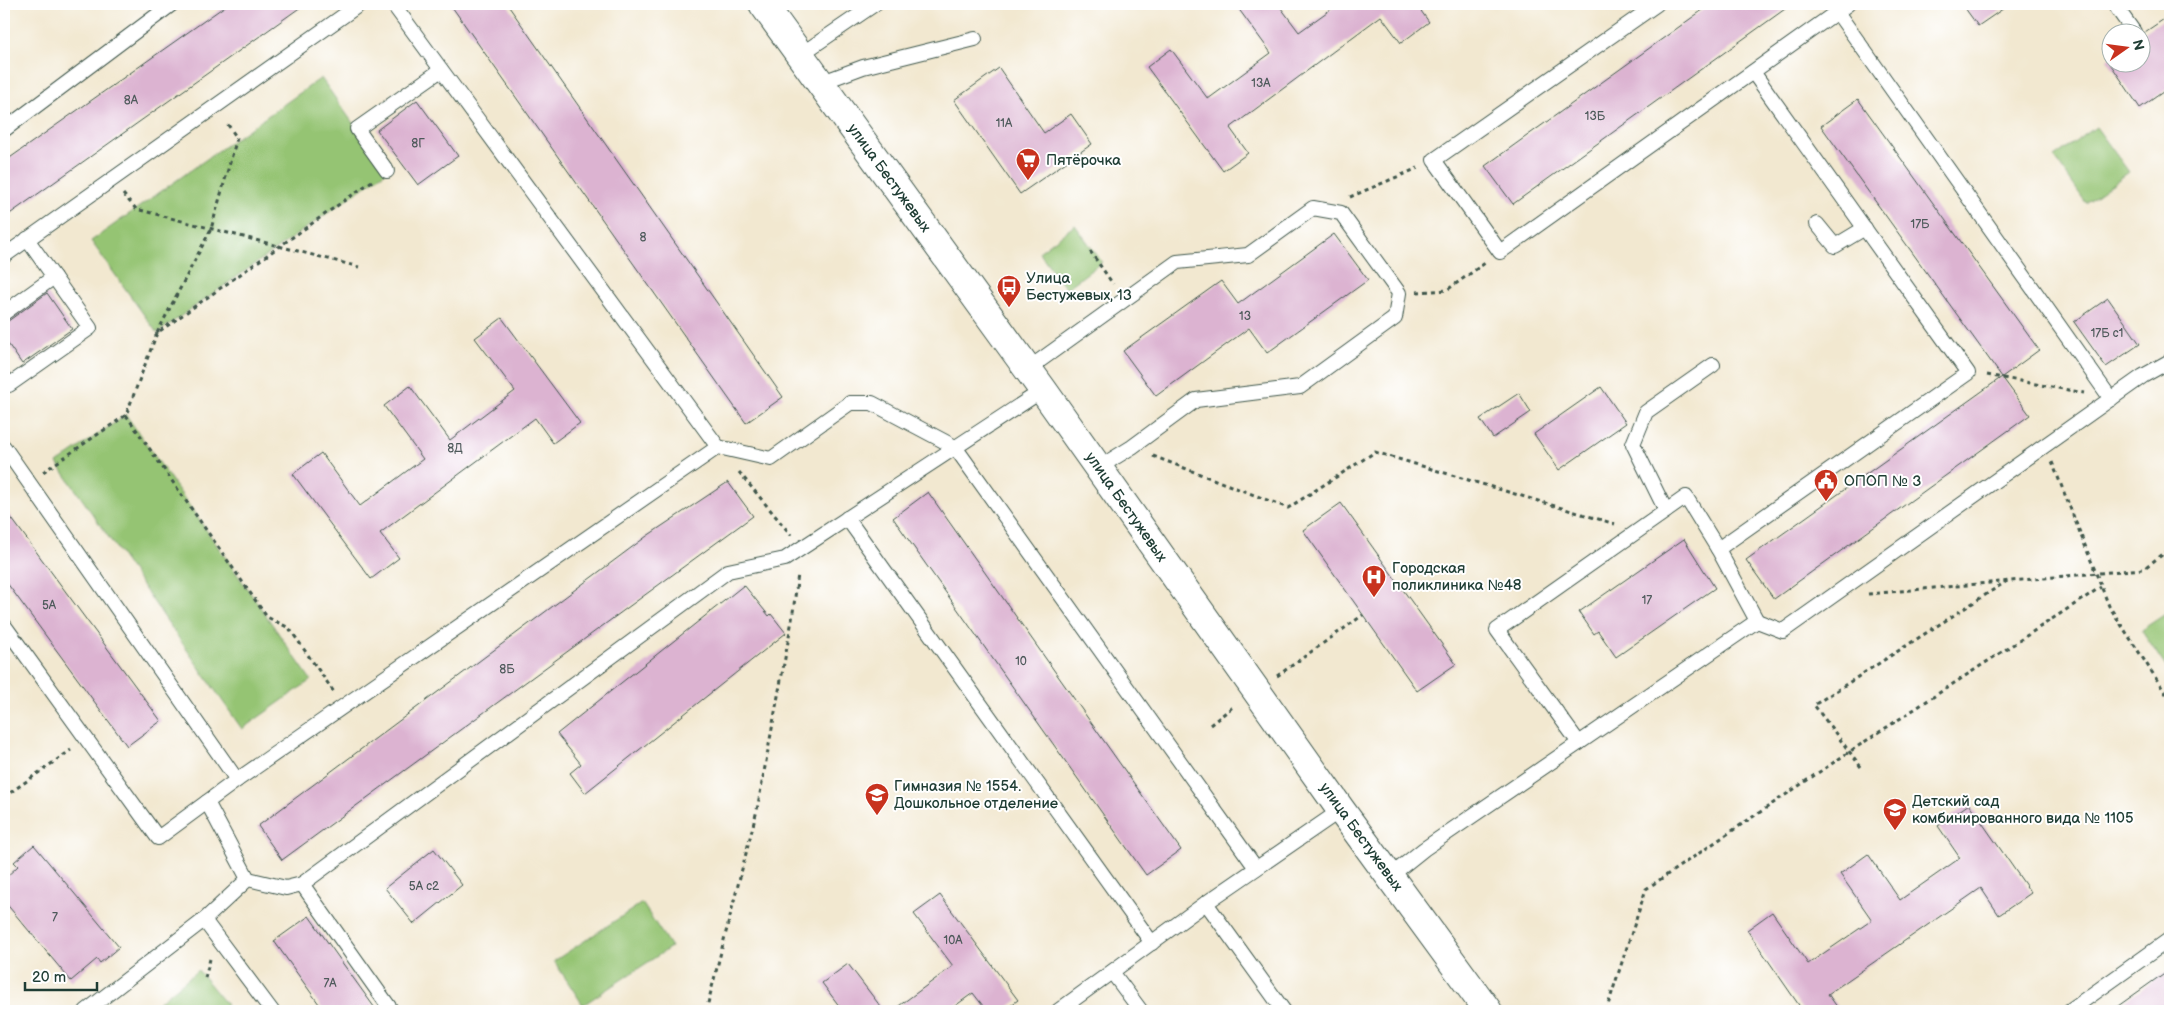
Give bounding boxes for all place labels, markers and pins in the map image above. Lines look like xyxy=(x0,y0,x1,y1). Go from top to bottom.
supermarket icon: Пятёрочка xyxy=(1015,147,1041,181)
place label: Пятёрочка xyxy=(1046,151,1121,170)
place label: Улица Бестужевых, 13 xyxy=(1026,269,1132,305)
bus stop icon: Улица Бестужевых, 13 xyxy=(996,274,1022,308)
public building icon: ОПОП № 3 xyxy=(1813,468,1839,502)
place label: ОПОП № 3 xyxy=(1844,472,1921,491)
place label: Городская поликлиника №48 xyxy=(1392,559,1522,595)
hospital icon: Городская поликлиника №48 xyxy=(1361,564,1387,598)
place label: Гимназия № 1554. Дошкольное отделение xyxy=(894,777,1058,813)
school or university icon: Гимназия № 1554. Дошкольное отделение xyxy=(864,782,890,816)
place label: Детский сад комбинированного вида № 1105 xyxy=(1912,792,2134,828)
school or university icon: Детский сад комбинированного вида № 1105 xyxy=(1882,797,1908,831)

